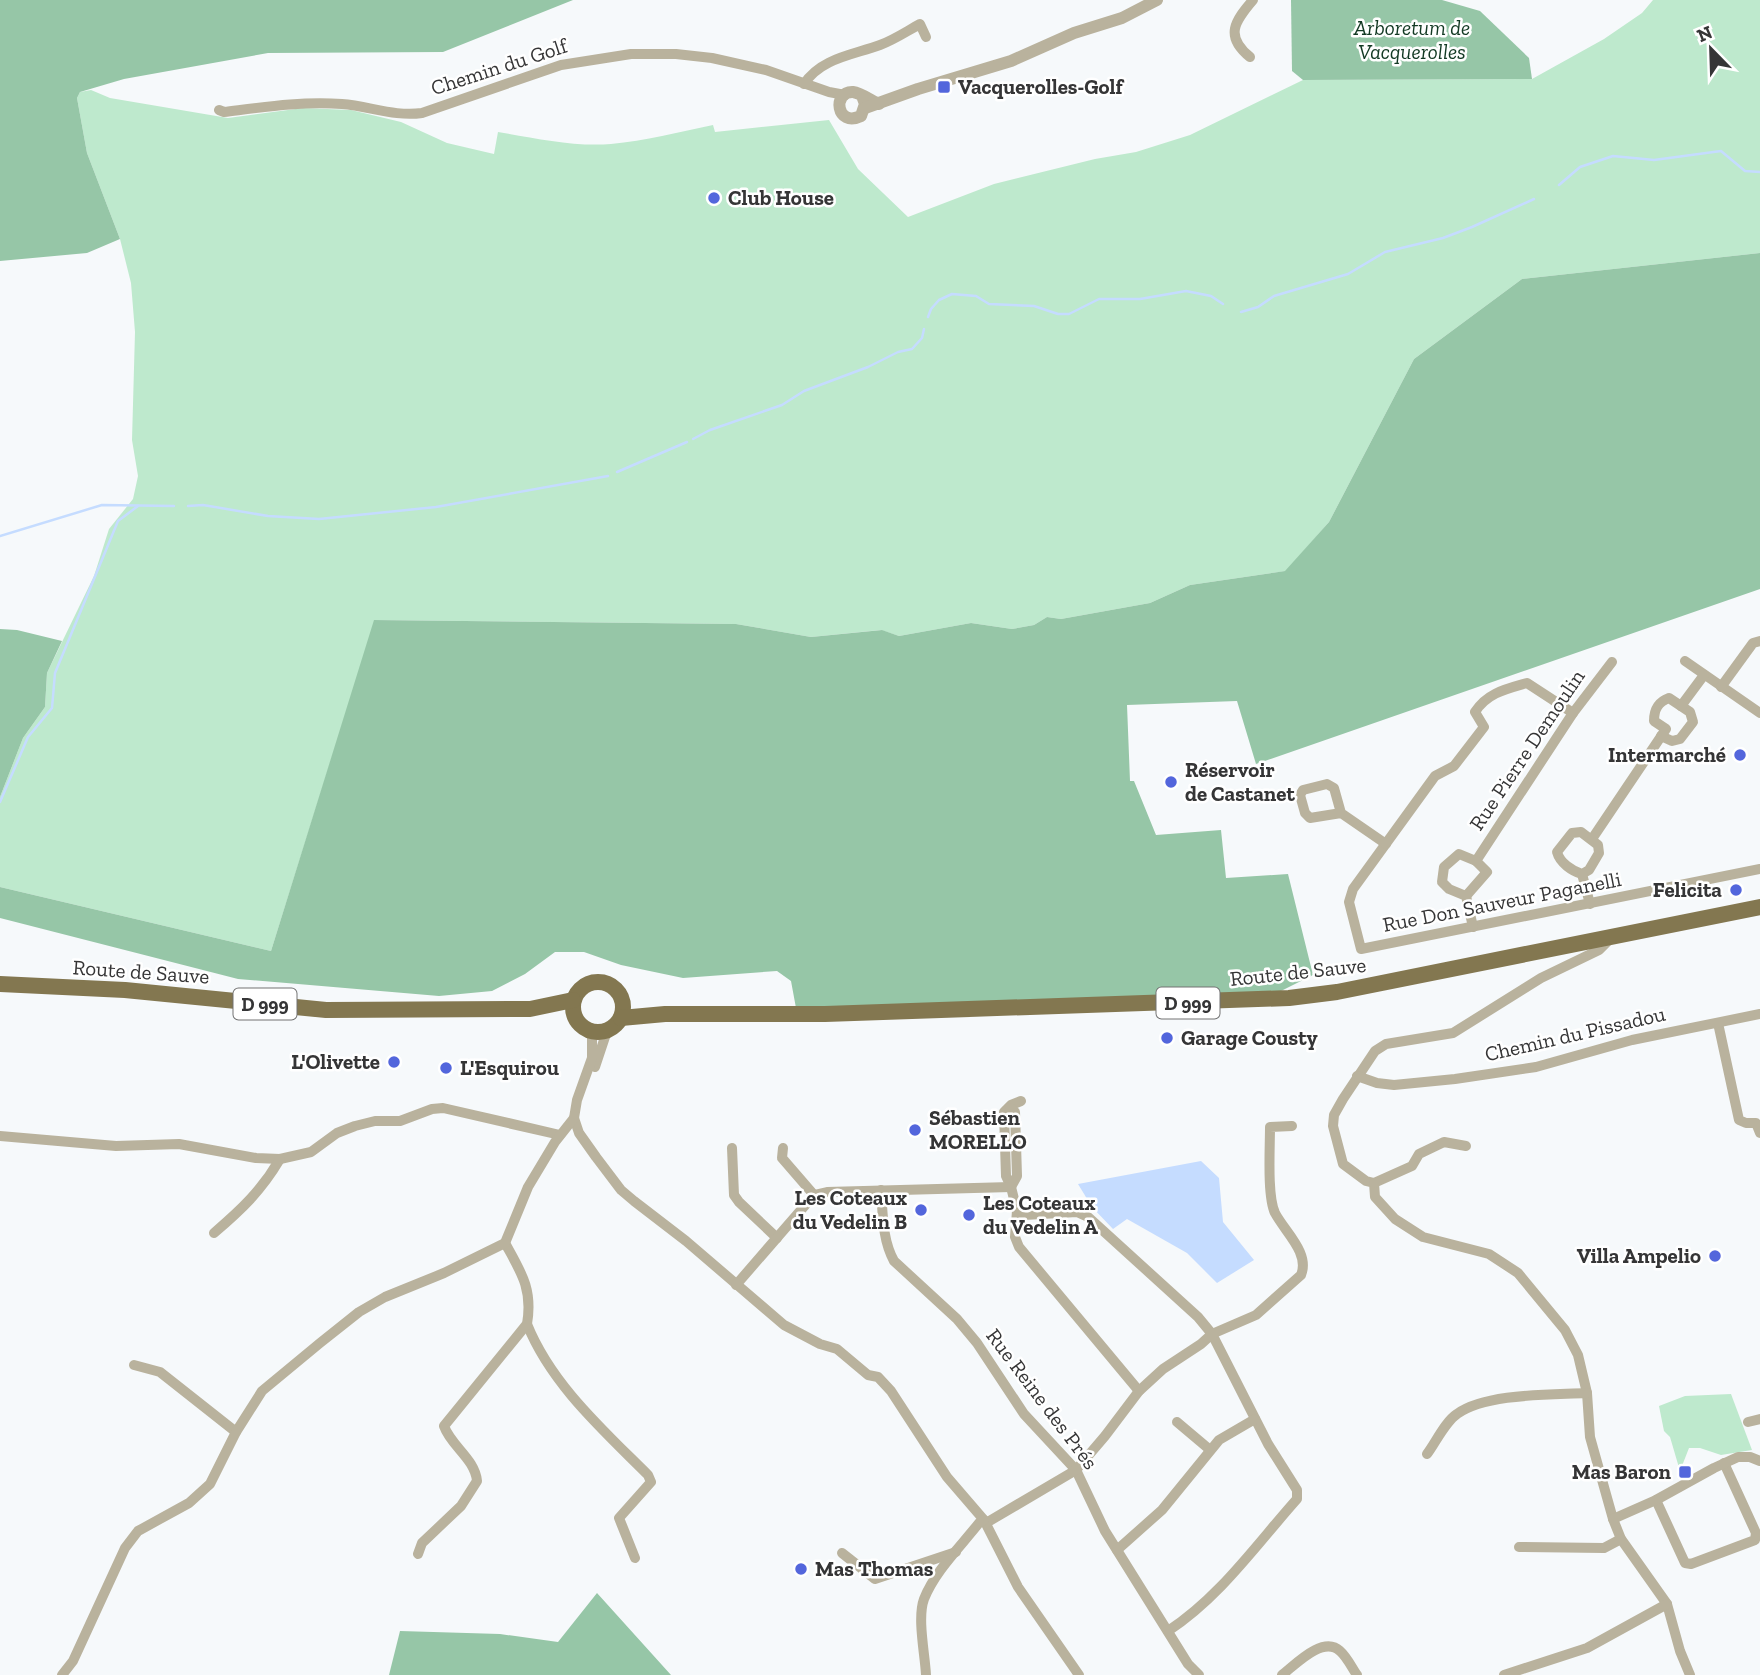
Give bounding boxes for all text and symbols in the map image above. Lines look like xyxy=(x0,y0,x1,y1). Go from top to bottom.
north arrow xyxy=(1676,14,1746,84)
park label: Arboretum de Vacquerolles xyxy=(1353,15,1470,64)
text: N xyxy=(1693,20,1716,47)
street label: Chemin du Golf xyxy=(428,32,571,100)
place label: Vacquerolles-Golf xyxy=(958,74,1125,99)
marker: Vacquerolles-Golf xyxy=(936,79,952,95)
place label: Club House xyxy=(728,185,834,210)
marker: Club House xyxy=(706,190,722,206)
street label: Rue Pierre Demoulin xyxy=(1464,665,1590,835)
place label: Intermarché xyxy=(1608,742,1726,767)
marker: Intermarché xyxy=(1732,747,1748,763)
place label: Réservoir de Castanet xyxy=(1185,757,1295,806)
marker: Réservoir de Castanet xyxy=(1163,774,1179,790)
street label: Rue Don Sauveur Paganelli xyxy=(1380,866,1623,937)
place label: Felicita xyxy=(1653,877,1722,902)
marker: Felicita xyxy=(1728,882,1744,898)
street label: Route de Sauve xyxy=(1229,952,1367,991)
street label: Route de Sauve xyxy=(72,954,210,989)
road number: D 999 xyxy=(1156,987,1220,1018)
road number: D 999 xyxy=(233,988,296,1020)
street label: Chemin du Pissadou xyxy=(1482,1001,1668,1066)
place label: Garage Cousty xyxy=(1181,1025,1318,1050)
marker: Garage Cousty xyxy=(1159,1030,1175,1046)
place label: L'Olivette xyxy=(291,1049,380,1074)
marker: L'Olivette xyxy=(386,1054,402,1070)
place label: L'Esquirou xyxy=(460,1055,559,1080)
marker: L'Esquirou xyxy=(438,1060,454,1076)
place label: Sébastien MORELLO xyxy=(929,1105,1027,1154)
marker: Sébastien MORELLO xyxy=(907,1122,923,1138)
place label: Les Coteaux du Vedelin B xyxy=(793,1185,907,1234)
place label: Les Coteaux du Vedelin A xyxy=(983,1190,1099,1239)
marker: Les Coteaux du Vedelin B xyxy=(913,1202,929,1218)
marker: Les Coteaux du Vedelin A xyxy=(961,1207,977,1223)
place label: Villa Ampelio xyxy=(1577,1243,1701,1268)
marker: Villa Ampelio xyxy=(1707,1248,1723,1264)
street label: Rue Reine des Prés xyxy=(981,1323,1103,1474)
place label: Mas Baron xyxy=(1572,1459,1672,1484)
marker: Mas Baron xyxy=(1677,1464,1693,1480)
place label: Mas Thomas xyxy=(815,1556,934,1581)
marker: Mas Thomas xyxy=(793,1561,809,1577)

